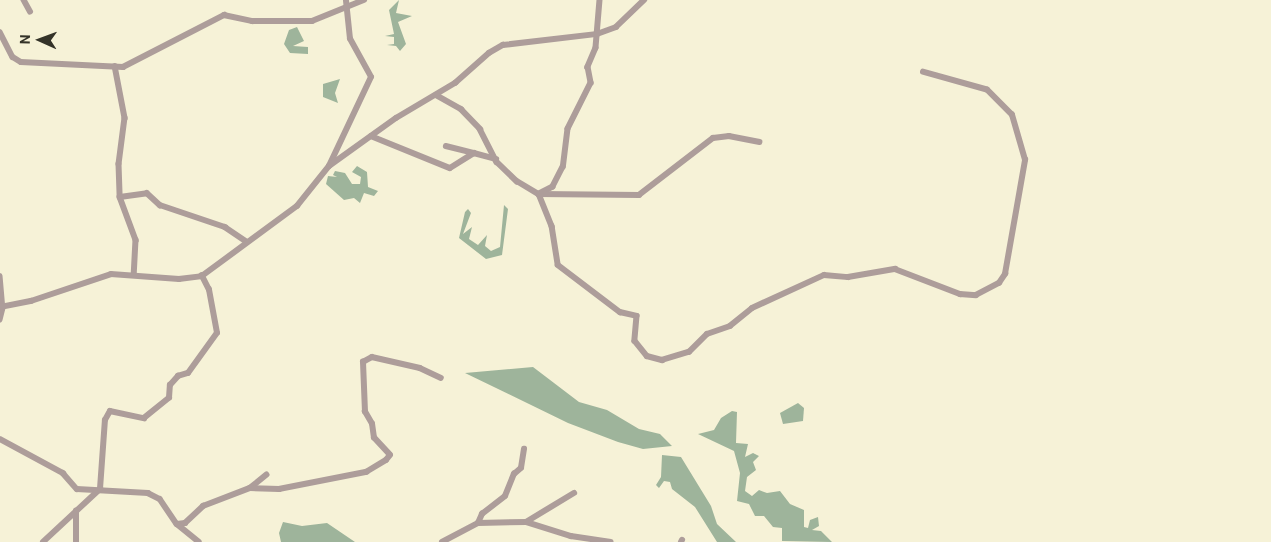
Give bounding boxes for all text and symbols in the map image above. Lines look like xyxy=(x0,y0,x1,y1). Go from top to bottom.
north arrow xyxy=(15,15,65,65)
text: N xyxy=(17,34,33,45)

